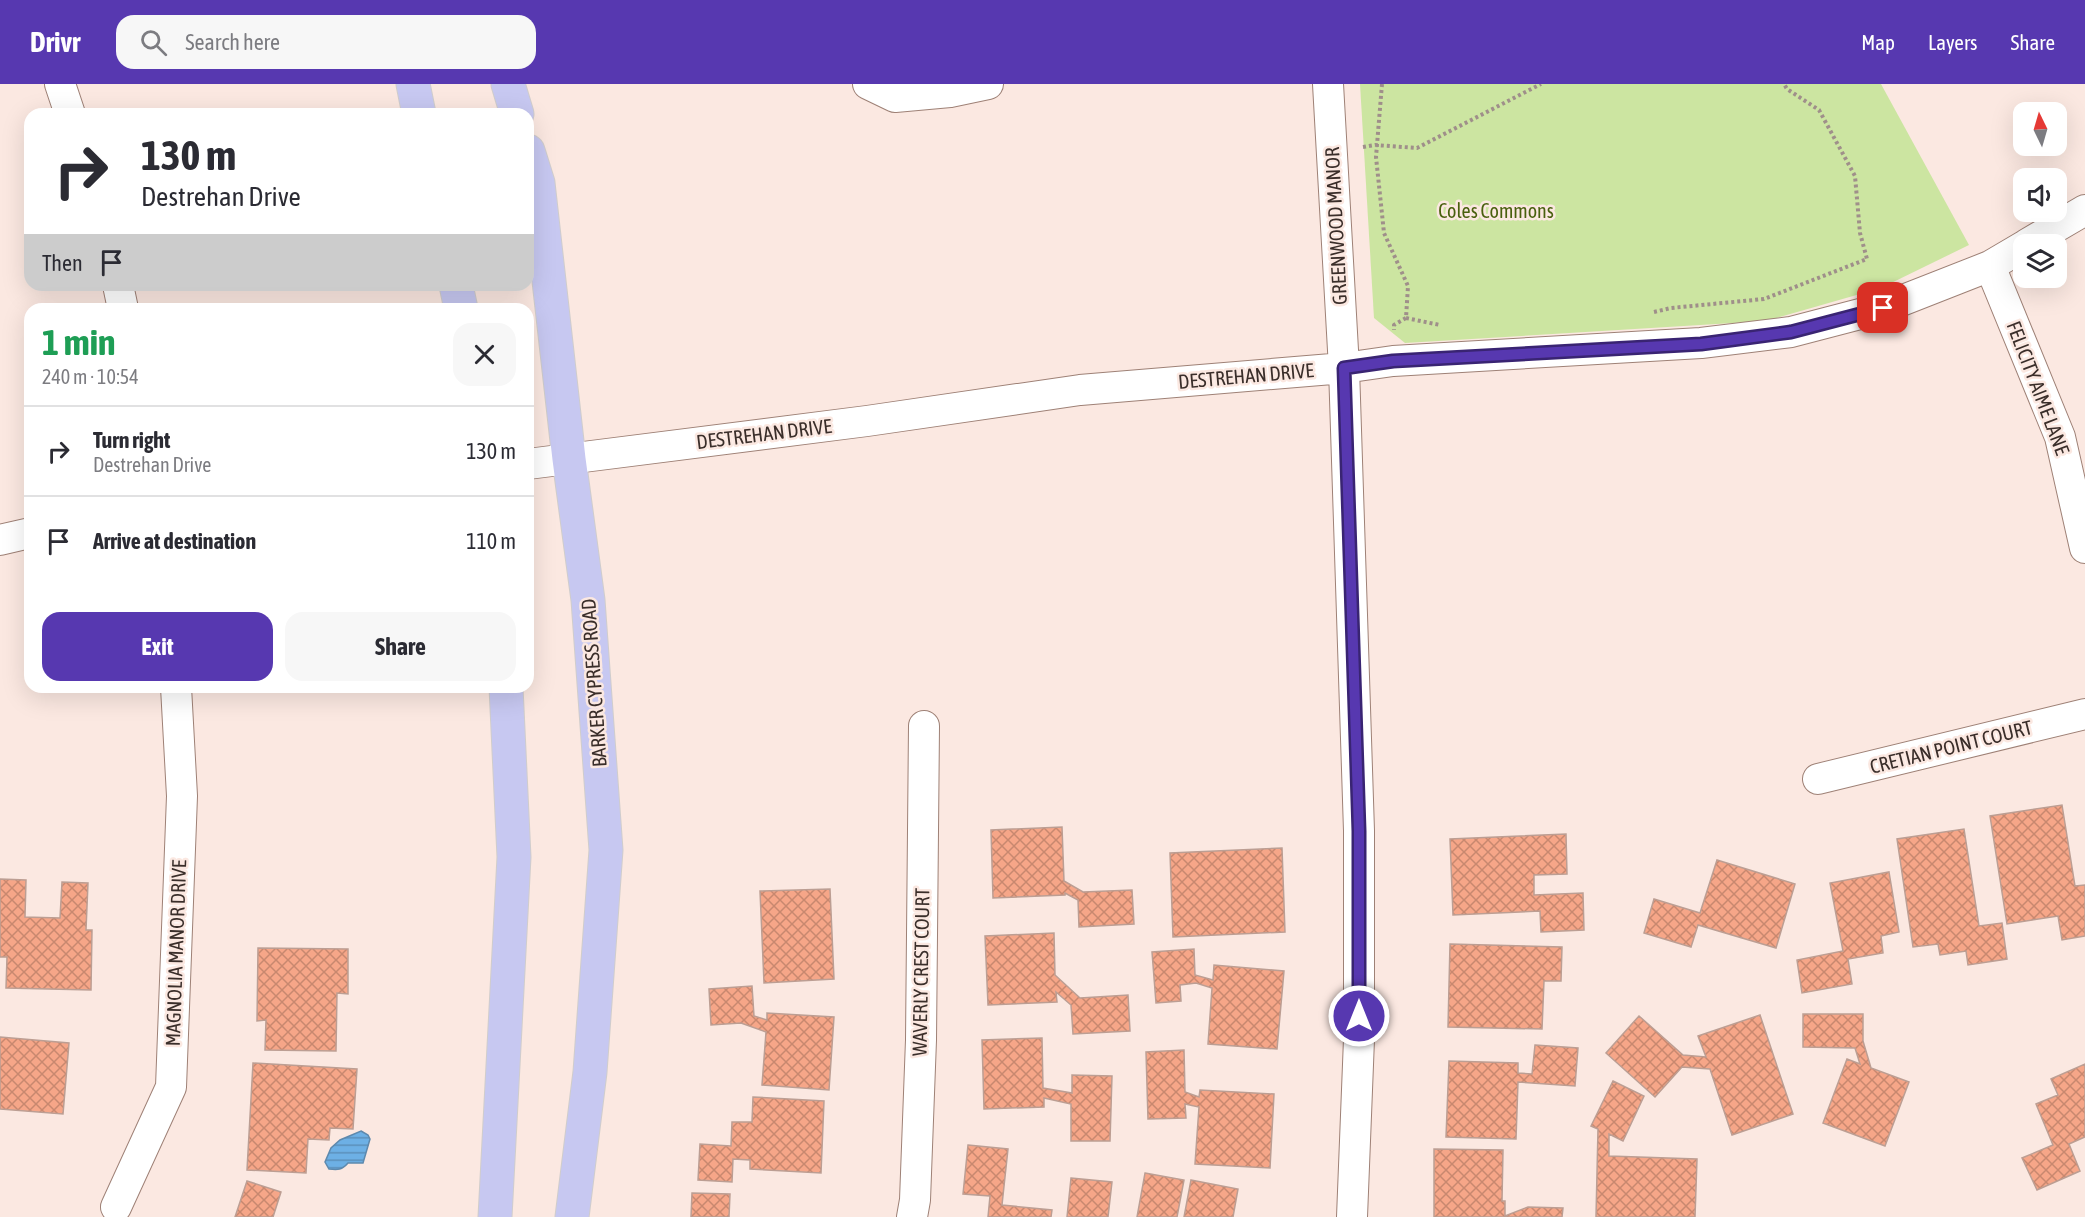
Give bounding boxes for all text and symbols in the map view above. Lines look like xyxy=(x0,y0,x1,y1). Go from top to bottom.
search box xyxy=(116,15,536,69)
text: Drivr xyxy=(30,26,80,58)
icon: search xyxy=(137,26,170,59)
text: Search here xyxy=(185,29,280,55)
text: Map xyxy=(1861,30,1895,54)
text: Layers xyxy=(1928,30,1978,54)
text: Share xyxy=(2011,30,2055,54)
north arrow xyxy=(2013,102,2067,156)
map controls xyxy=(2013,102,2067,288)
text: 130 m xyxy=(141,131,236,179)
icon: right xyxy=(42,132,120,210)
street label: GREENWOOD MANOR xyxy=(1320,147,1351,305)
button: sound xyxy=(2013,168,2067,222)
text: Destrehan Drive xyxy=(141,181,301,212)
park label: Coles Commons xyxy=(1438,199,1554,222)
button: layers xyxy=(2013,234,2067,288)
icon: arrive xyxy=(95,246,128,279)
text: Then xyxy=(42,250,83,276)
pin xyxy=(1857,282,1908,333)
icon: arrive xyxy=(1866,291,1899,324)
street label: FELICITY AIME LANE xyxy=(2002,318,2075,458)
text: 1 min xyxy=(42,321,116,363)
button: close xyxy=(453,323,516,386)
street label: DESTREHAN DRIVE xyxy=(1177,358,1315,393)
text: 240 m · 10:54 xyxy=(42,365,139,388)
street label: DESTREHAN DRIVE xyxy=(695,414,833,453)
text: Turn right xyxy=(93,427,170,453)
icon: right xyxy=(42,435,75,468)
text: 130 m xyxy=(466,438,516,464)
text: Destrehan Drive xyxy=(93,453,211,476)
icon: arrive xyxy=(42,525,75,558)
text: Arrive at destination xyxy=(93,528,256,554)
text: 110 m xyxy=(466,528,516,554)
street label: BARKER CYPRESS ROAD xyxy=(576,598,611,768)
button: Exit xyxy=(42,612,273,681)
button: Share xyxy=(285,612,516,681)
street label: CRETIAN POINT COURT xyxy=(1867,715,2035,778)
street label: MAGNOLIA MANOR DRIVE xyxy=(161,859,190,1047)
street label: WAVERLY CREST COURT xyxy=(908,888,933,1056)
position arrow xyxy=(1327,984,1391,1048)

